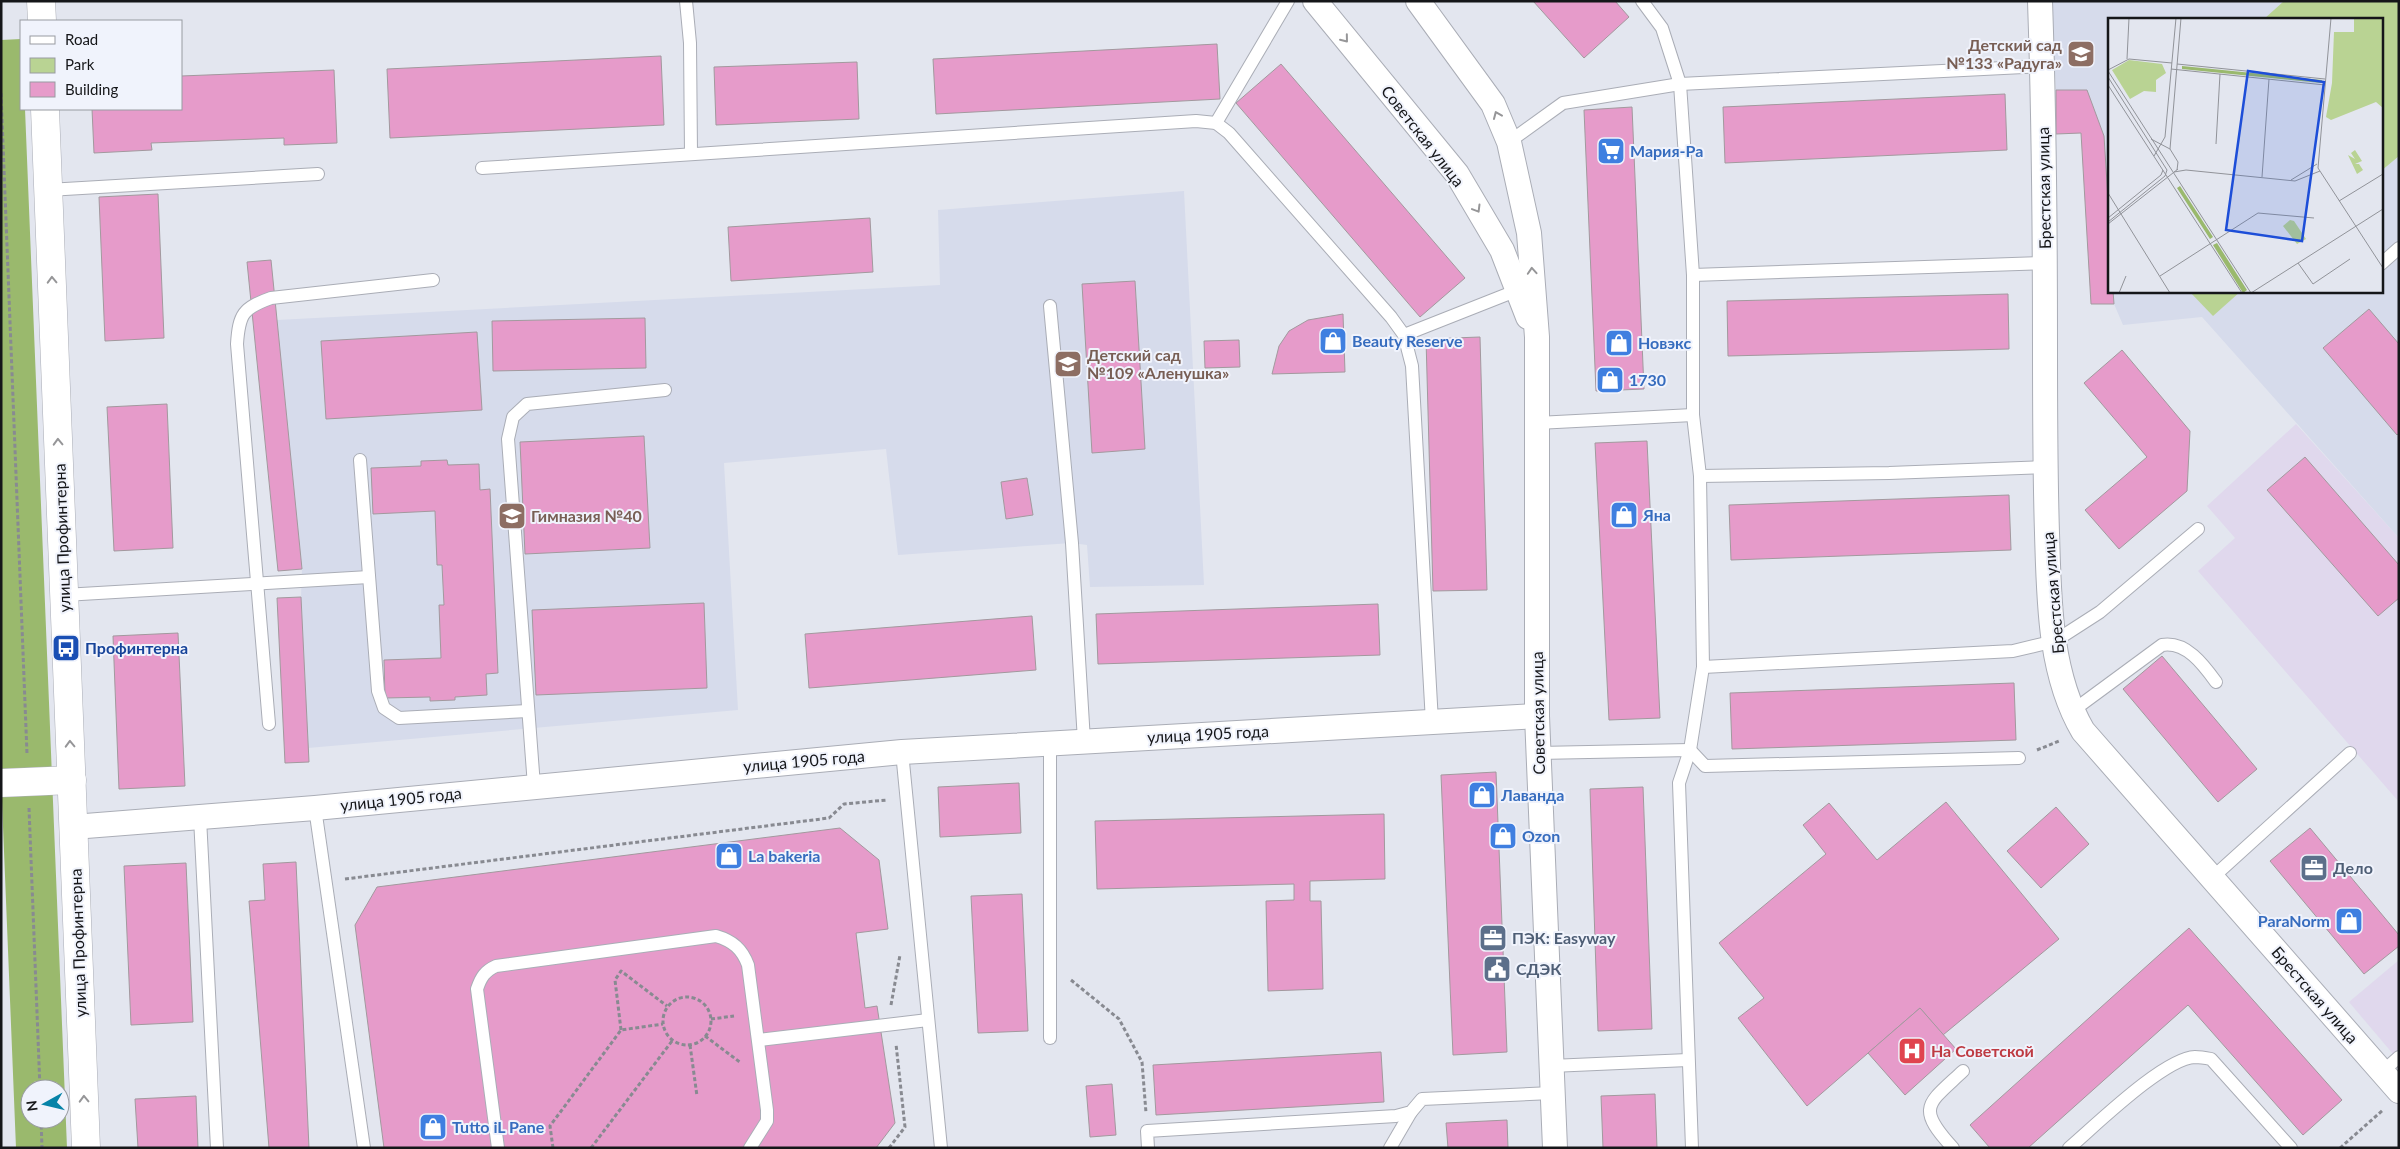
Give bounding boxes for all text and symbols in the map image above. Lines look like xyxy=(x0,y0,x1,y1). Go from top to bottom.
inset map xyxy=(2108,18,2382,292)
legend xyxy=(20,20,182,110)
text: Road xyxy=(65,30,98,48)
one-way arrow xyxy=(1340,33,1348,42)
place label: Детский сад №133 «Радуга» xyxy=(1946,35,2062,72)
school or university icon: Детский сад №133 «Радуга» xyxy=(2066,39,2096,69)
text: Park xyxy=(65,55,95,73)
text: Building xyxy=(65,80,118,98)
street label: Советская улица xyxy=(1378,81,1469,190)
one-way arrow xyxy=(1493,111,1503,119)
street label: Брестская улица xyxy=(2033,127,2054,249)
supermarket icon: Мария-Ра xyxy=(1596,136,1626,166)
place label: Мария-Ра xyxy=(1630,141,1703,160)
one-way arrow xyxy=(1470,203,1480,212)
one-way arrow xyxy=(1527,267,1538,275)
one-way arrow xyxy=(46,275,57,283)
shop icon: Beauty Reserve xyxy=(1318,326,1348,356)
shop icon: Новэкс xyxy=(1604,328,1634,358)
place label: Beauty Reserve xyxy=(1352,331,1463,350)
place label: Новэкс xyxy=(1638,333,1691,352)
place label: Детский сад №109 «Аленушка» xyxy=(1087,345,1229,382)
school or university icon: Детский сад №109 «Аленушка» xyxy=(1053,349,1083,379)
shop icon: 1730 xyxy=(1595,365,1625,395)
place label: 1730 xyxy=(1629,370,1666,389)
one-way arrow xyxy=(53,438,64,446)
street label: улица Профинтерна xyxy=(49,463,74,613)
shop icon: Яна xyxy=(1609,500,1639,530)
school or university icon: Гимназия №40 xyxy=(497,501,527,531)
place label: Яна xyxy=(1642,505,1671,524)
place label: Гимназия №40 xyxy=(531,506,642,525)
street label: Брестская улица xyxy=(2038,531,2067,655)
bus stop icon: Профинтерна xyxy=(51,633,81,663)
place label: Профинтерна xyxy=(85,638,188,657)
street label: Советская улица xyxy=(1527,651,1548,775)
street label: улица 1905 года xyxy=(1147,721,1269,746)
one-way arrow xyxy=(65,740,75,748)
street label: улица 1905 года xyxy=(742,746,865,775)
shop icon: Лаванда xyxy=(1467,780,1497,810)
street label: улица 1905 года xyxy=(339,783,463,814)
place label: Лаванда xyxy=(1500,785,1564,804)
shop icon: Ozon xyxy=(1488,821,1518,851)
place label: Ozon xyxy=(1522,826,1560,845)
shop icon: La bakeria xyxy=(714,841,744,871)
place label: La bakeria xyxy=(748,846,820,865)
office icon: Дело xyxy=(2299,853,2329,883)
place label: Дело xyxy=(2333,858,2373,877)
street label: улица Профинтерна xyxy=(65,868,90,1018)
shop icon: ParaNorm xyxy=(2334,906,2364,936)
place label: ParaNorm xyxy=(2258,911,2330,930)
office icon: ПЭК: Easyway xyxy=(1478,923,1508,953)
place label: ПЭК: Easyway xyxy=(1512,928,1616,947)
street label: Брестская улица xyxy=(2268,942,2363,1047)
public building icon: СДЭК xyxy=(1482,954,1512,984)
place label: СДЭК xyxy=(1516,959,1562,978)
hospital icon: На Советской xyxy=(1897,1036,1927,1066)
place label: На Советской xyxy=(1931,1041,2034,1060)
north arrow xyxy=(20,1079,70,1129)
one-way arrow xyxy=(79,1095,90,1103)
text: N xyxy=(22,1099,41,1112)
shop icon: Tutto iL Pane xyxy=(418,1112,448,1142)
place label: Tutto iL Pane xyxy=(452,1117,545,1136)

